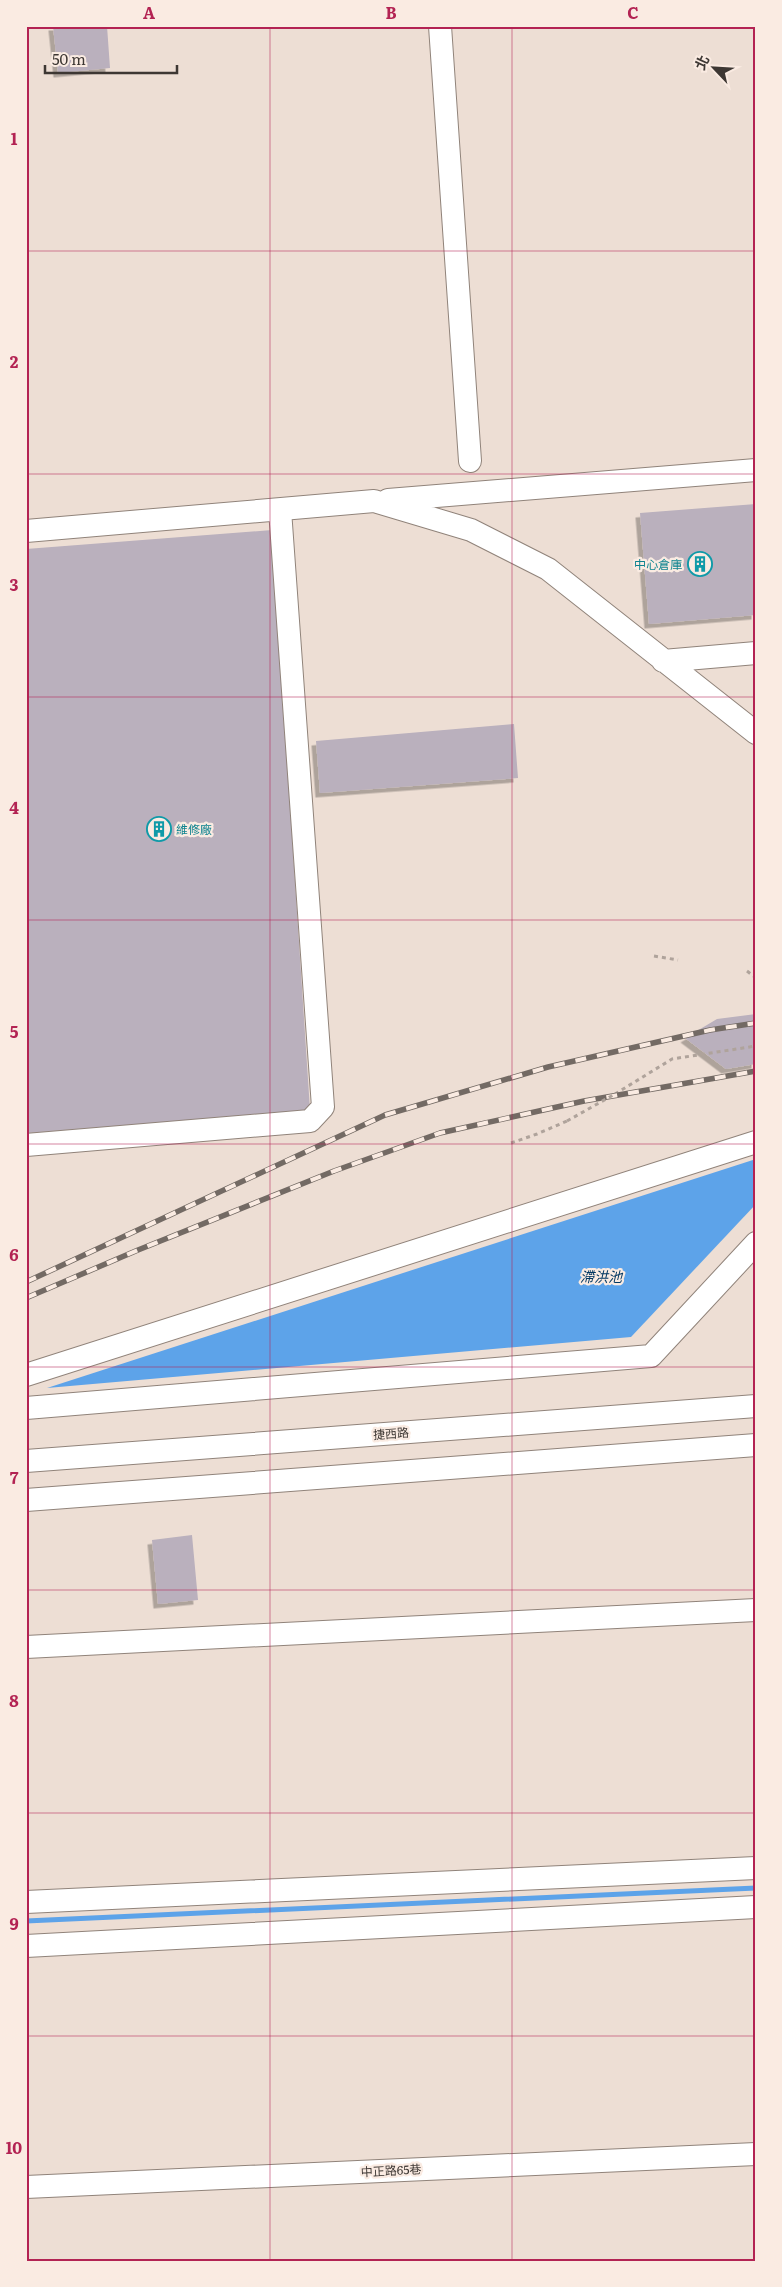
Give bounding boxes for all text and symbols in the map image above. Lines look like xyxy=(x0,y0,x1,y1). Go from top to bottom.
text: A xyxy=(143,0,155,24)
text: B xyxy=(385,0,397,24)
text: C xyxy=(627,0,639,24)
scale bar xyxy=(45,42,178,74)
north arrow xyxy=(690,42,740,92)
text: 50 m xyxy=(52,47,86,70)
text: 北 xyxy=(689,52,713,73)
text: 1 xyxy=(11,126,18,150)
text: 2 xyxy=(10,349,19,373)
building icon: 中心倉庫 xyxy=(687,551,713,577)
place label: 中心倉庫 xyxy=(634,555,682,573)
text: 3 xyxy=(10,572,19,596)
text: 4 xyxy=(9,795,19,819)
building icon: 維修廠 xyxy=(146,816,172,842)
place label: 維修廠 xyxy=(176,820,212,838)
text: 5 xyxy=(10,1019,19,1043)
text: 6 xyxy=(9,1242,19,1266)
water label: 滯洪池 xyxy=(580,1266,624,1286)
street label: 捷西路 xyxy=(372,1423,410,1443)
text: 7 xyxy=(10,1465,19,1489)
text: 8 xyxy=(9,1688,19,1712)
text: 9 xyxy=(9,1911,19,1935)
text: 10 xyxy=(6,2135,22,2159)
street label: 中正路65巷 xyxy=(360,2159,422,2181)

